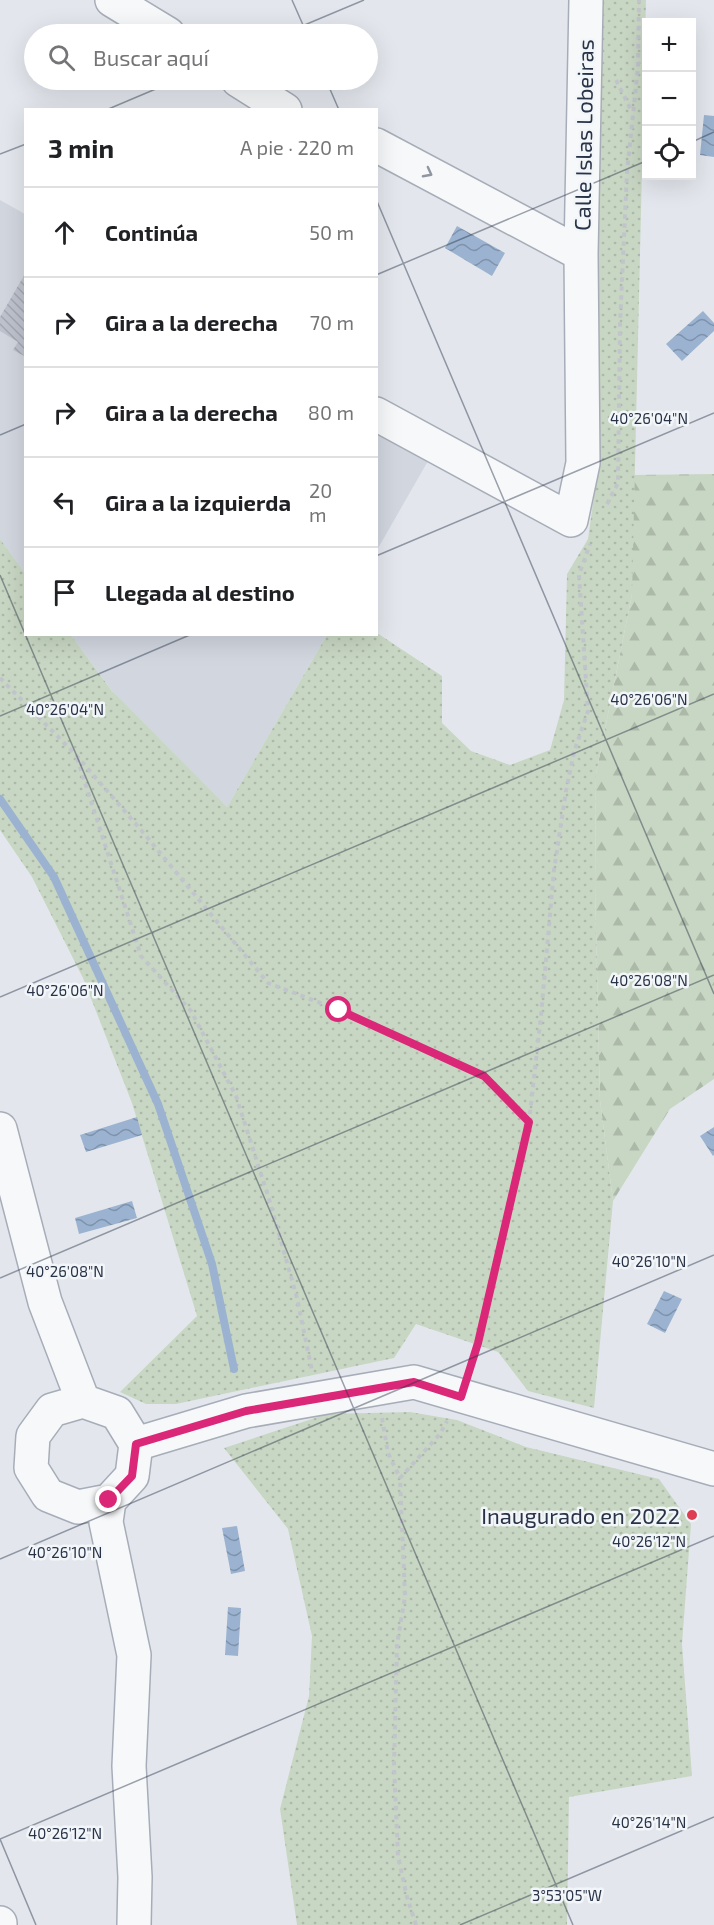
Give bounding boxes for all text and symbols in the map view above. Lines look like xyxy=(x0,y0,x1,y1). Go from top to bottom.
map controls xyxy=(642,18,696,180)
button: + xyxy=(642,18,696,72)
search box xyxy=(24,24,378,90)
street label: Calle Islas Lobeiras xyxy=(568,39,598,231)
icon: search xyxy=(45,41,78,74)
text: Buscar aquí xyxy=(93,44,209,70)
button: − xyxy=(642,72,696,126)
button: locate xyxy=(642,126,696,180)
text: 3 min xyxy=(48,132,114,163)
text: A pie · 220 m xyxy=(240,135,354,159)
one-way arrow xyxy=(422,166,432,177)
icon: ahead xyxy=(48,216,81,249)
text: Continúa xyxy=(105,219,198,245)
text: 50 m xyxy=(309,220,354,244)
icon: right xyxy=(48,306,81,339)
text: Gira a la derecha xyxy=(105,309,278,335)
text: 70 m xyxy=(310,310,354,334)
icon: right xyxy=(48,396,81,429)
text: Gira a la derecha xyxy=(105,399,278,425)
text: 80 m xyxy=(308,400,354,424)
text: 40°26'04"N xyxy=(610,409,688,427)
text: 20 m xyxy=(309,478,332,526)
icon: left xyxy=(48,486,81,519)
text: Gira a la izquierda xyxy=(105,489,291,515)
icon: arrive xyxy=(48,576,81,609)
text: Llegada al destino xyxy=(105,579,295,605)
text: 40°26'06"N xyxy=(610,690,688,708)
text: 40°26'04"N xyxy=(26,700,104,718)
text: 40°26'08"N xyxy=(610,971,688,989)
text: 40°26'06"N xyxy=(26,981,104,999)
route start xyxy=(325,996,351,1022)
text: 40°26'10"N xyxy=(612,1252,686,1270)
text: 40°26'08"N xyxy=(26,1262,104,1280)
route end xyxy=(95,1486,121,1512)
place label: Inaugurado en 2022 xyxy=(481,1502,680,1528)
marker: Inaugurado en 2022 xyxy=(685,1508,699,1522)
text: 40°26'12"N xyxy=(612,1532,686,1550)
text: 40°26'10"N xyxy=(28,1543,102,1561)
text: 40°26'14"N xyxy=(612,1813,686,1831)
text: 40°26'12"N xyxy=(28,1824,102,1842)
text: 3°53'05"W xyxy=(532,1886,602,1904)

